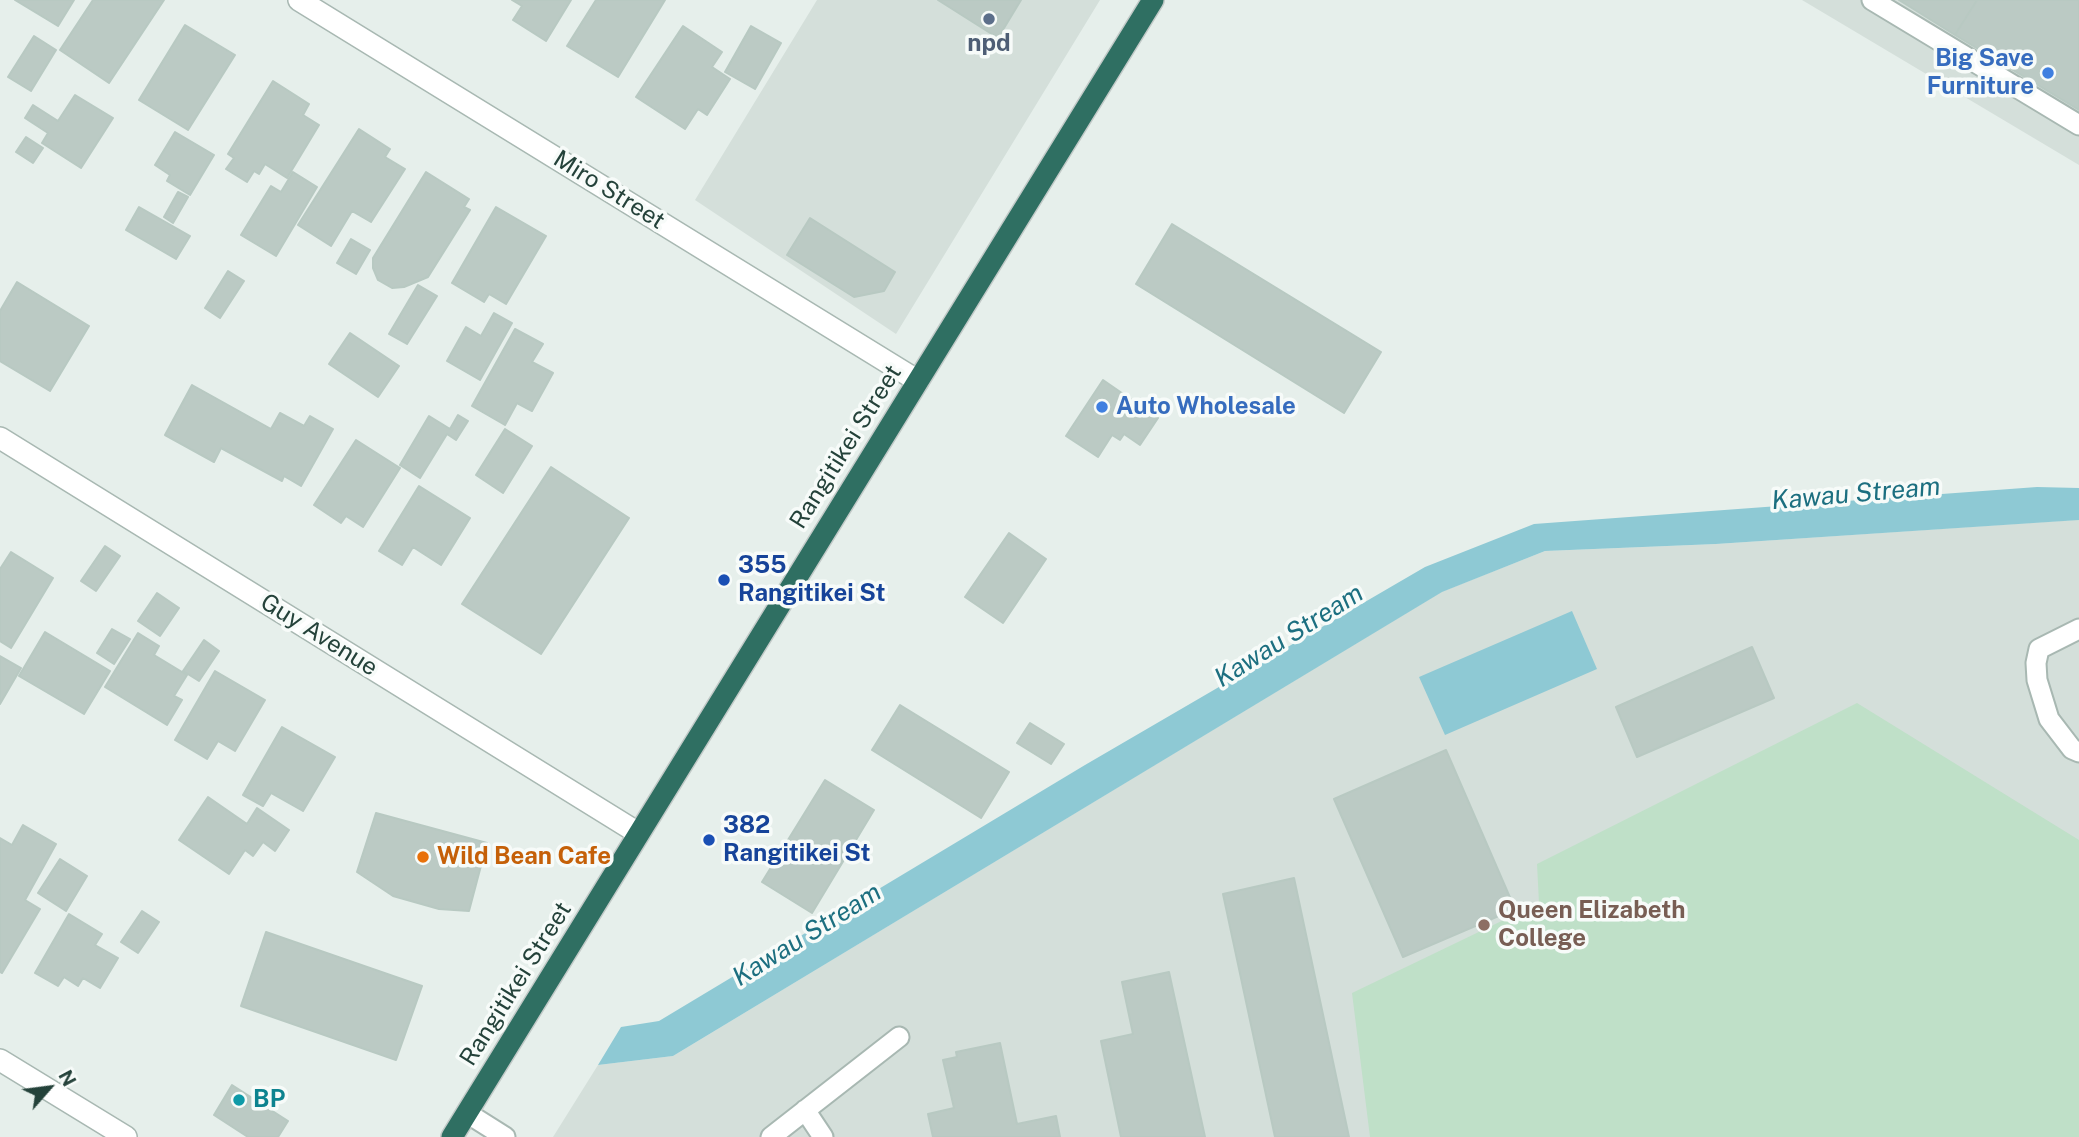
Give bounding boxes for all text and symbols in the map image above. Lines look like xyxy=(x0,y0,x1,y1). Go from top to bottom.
marker: npd xyxy=(981,11,997,27)
place label: npd xyxy=(967,30,1011,58)
place label: Big Save Furniture xyxy=(1927,45,2034,101)
marker: Big Save Furniture xyxy=(2040,65,2056,81)
street label: Miro Street xyxy=(548,144,670,236)
street label: Rangitikei Street xyxy=(784,360,908,534)
place label: Auto Wholesale xyxy=(1116,393,1296,421)
marker: Auto Wholesale xyxy=(1094,399,1110,415)
water label: Kawau Stream xyxy=(1770,471,1942,517)
place label: 355 Rangitikei St xyxy=(738,552,885,608)
marker: 355 Rangitikei St xyxy=(716,572,732,588)
water label: Kawau Stream xyxy=(1209,578,1369,694)
street label: Guy Avenue xyxy=(255,588,383,682)
place label: 382 Rangitikei St xyxy=(723,812,870,868)
marker: 382 Rangitikei St xyxy=(701,832,717,848)
place label: Wild Bean Cafe xyxy=(437,843,611,871)
marker: Wild Bean Cafe xyxy=(415,849,431,865)
water label: Kawau Stream xyxy=(727,877,887,993)
street label: Rangitikei Street xyxy=(454,897,578,1071)
place label: Queen Elizabeth College xyxy=(1498,897,1685,953)
marker: Queen Elizabeth College xyxy=(1476,917,1492,933)
north arrow xyxy=(14,1053,84,1123)
text: N xyxy=(54,1066,81,1090)
place label: BP xyxy=(253,1086,285,1114)
marker: BP xyxy=(231,1092,247,1108)

